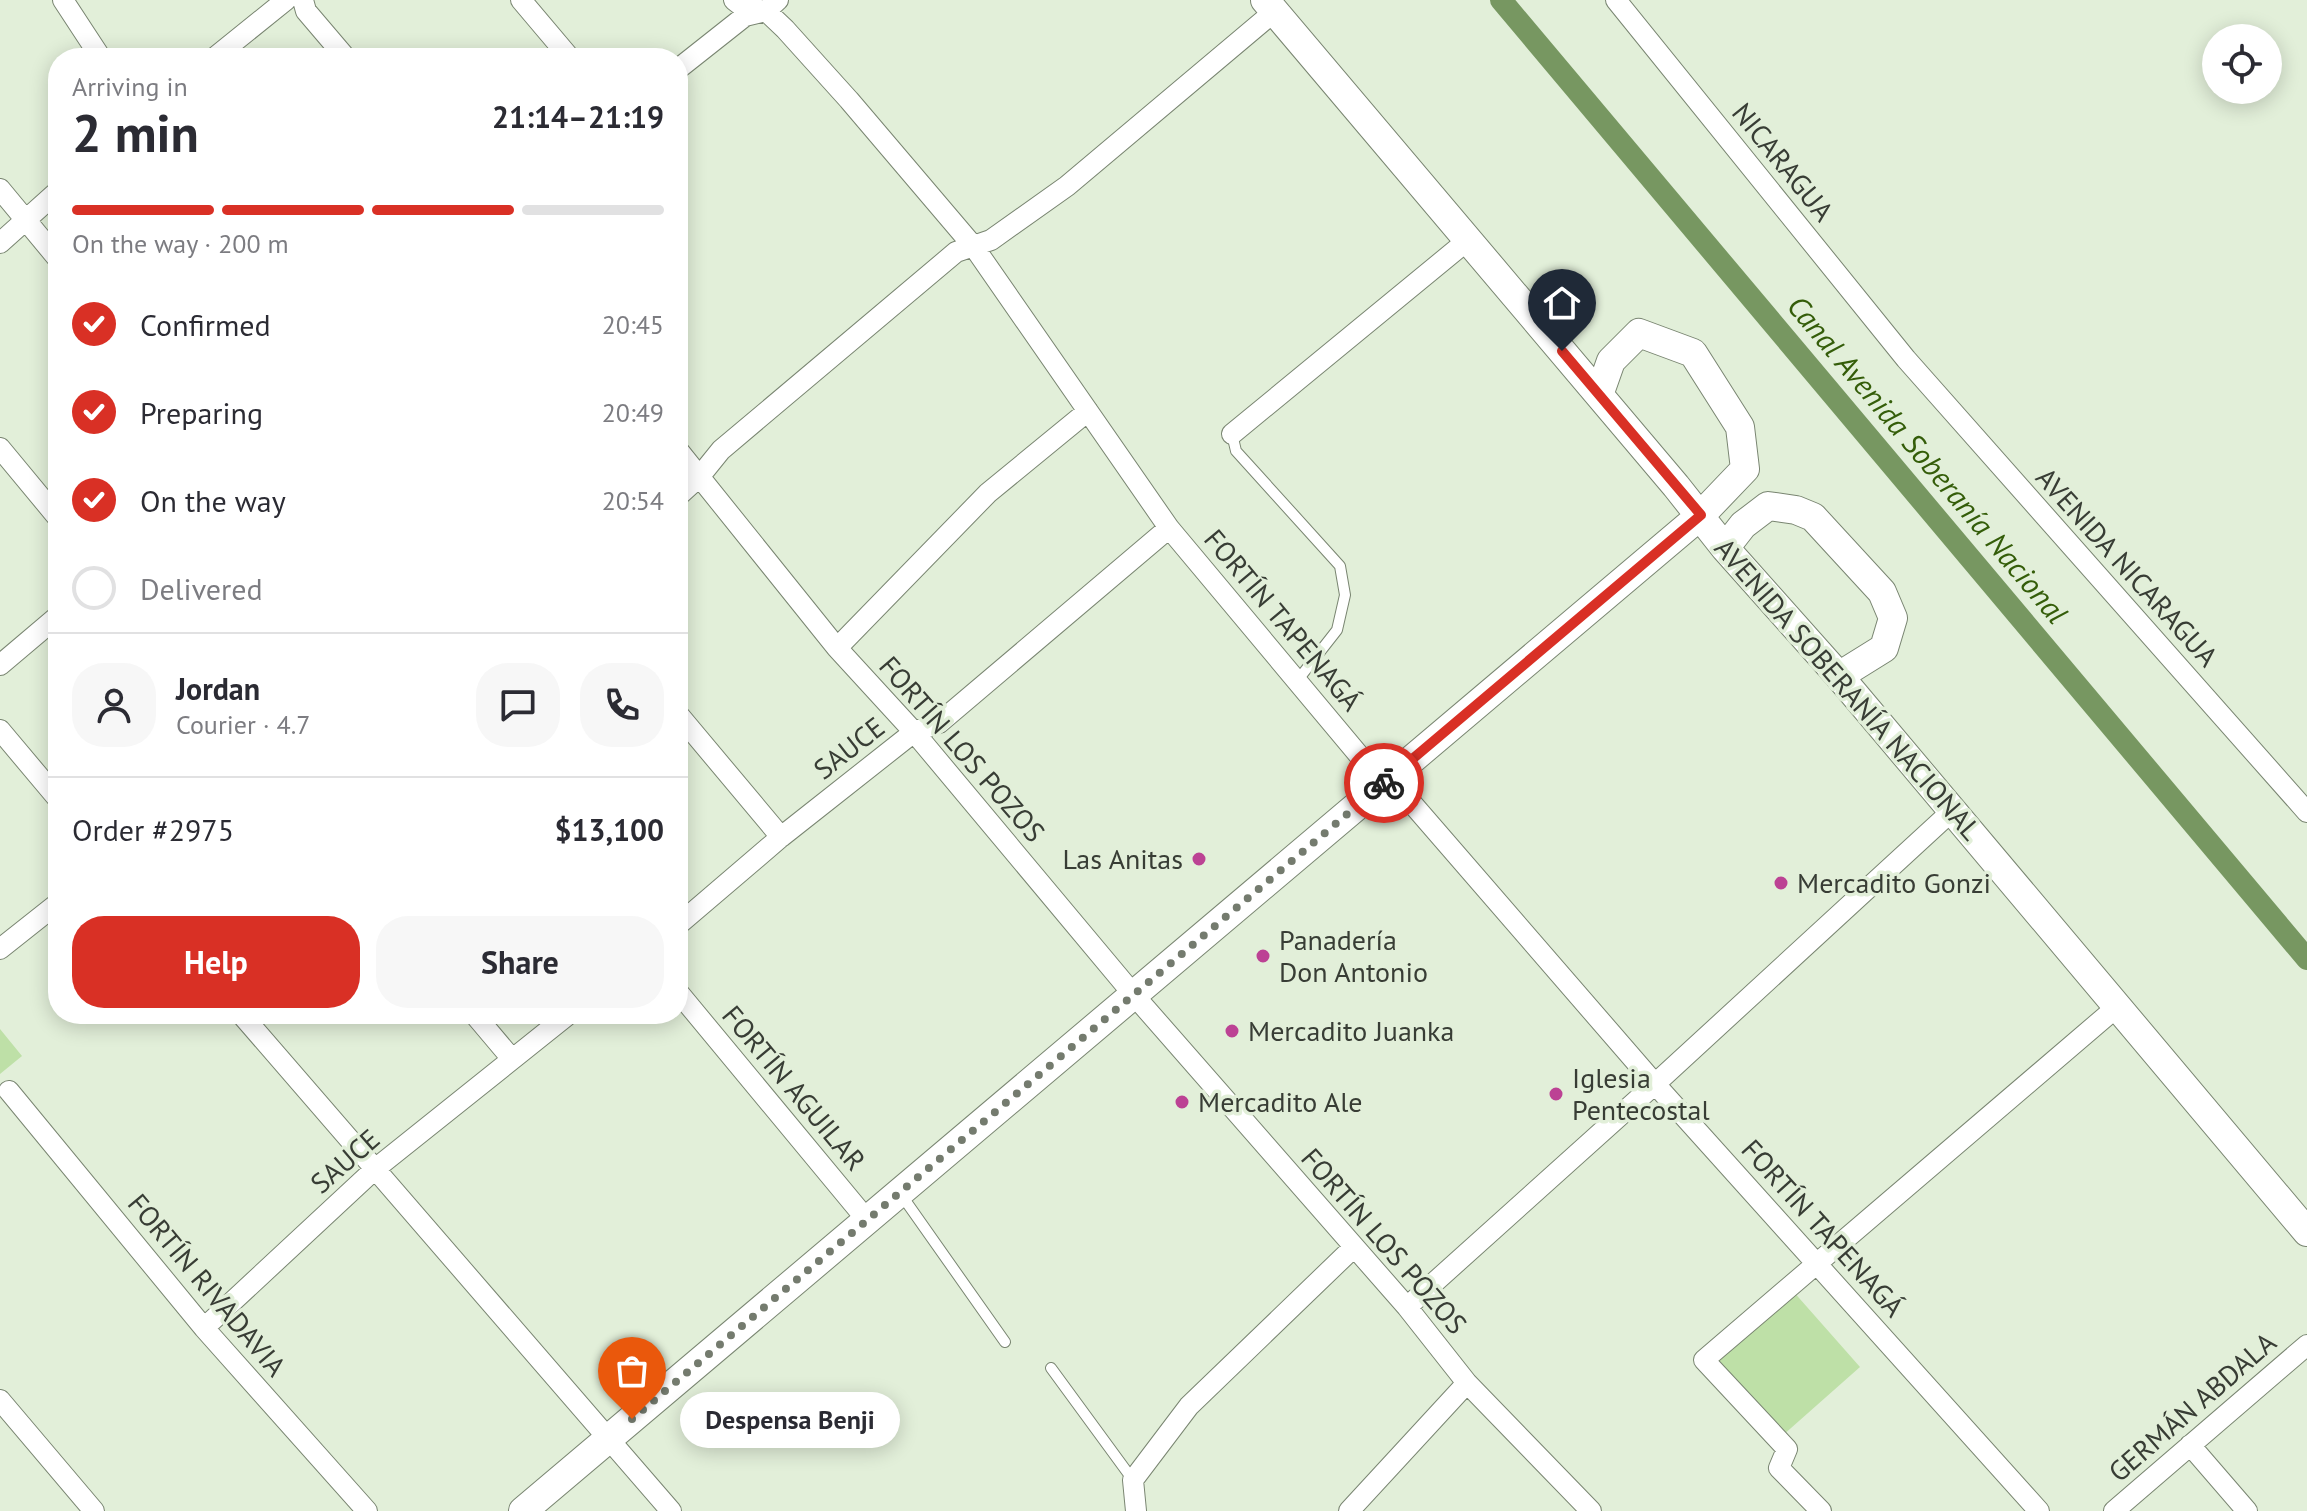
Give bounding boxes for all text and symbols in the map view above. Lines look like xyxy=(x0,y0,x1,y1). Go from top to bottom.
map controls xyxy=(2202,24,2282,104)
button: locate xyxy=(2202,24,2282,104)
text: Arriving in xyxy=(72,70,188,103)
street label: NICARAGUA xyxy=(1724,95,1843,229)
text: 21:14–21:19 xyxy=(492,97,664,136)
text: 2 min xyxy=(72,99,199,166)
text: On the way · 200 m xyxy=(72,227,289,260)
pin xyxy=(1528,269,1596,351)
icon: home xyxy=(1540,281,1584,325)
water label: Canal Avenida Soberanía Nacional xyxy=(1779,287,2077,631)
icon: check xyxy=(72,302,116,346)
text: Confirmed xyxy=(140,305,271,344)
text: 20:45 xyxy=(602,308,664,341)
icon: check xyxy=(72,390,116,434)
text: Preparing xyxy=(140,393,263,432)
text: 20:49 xyxy=(602,396,664,429)
street label: AVENIDA NICARAGUA xyxy=(2028,459,2227,674)
icon: check xyxy=(72,478,116,522)
text: On the way xyxy=(140,481,286,520)
text: 20:54 xyxy=(602,484,664,517)
street label: FORTÍN TAPENAGÁ xyxy=(1196,521,1371,719)
street label: AVENIDA SOBERANÍA NACIONAL xyxy=(1707,530,1990,847)
text: Delivered xyxy=(140,569,263,608)
street label: FORTÍN LOS POZOS xyxy=(871,648,1053,849)
button: person xyxy=(72,663,156,747)
button: chat xyxy=(476,663,560,747)
button: phone xyxy=(580,663,664,747)
text: Jordan xyxy=(176,669,260,708)
text: Courier · 4.7 xyxy=(176,708,310,741)
street label: SAUCE xyxy=(806,708,892,787)
courier xyxy=(1344,743,1424,823)
icon: bike xyxy=(1362,761,1406,805)
text: Order #2975 xyxy=(72,810,234,849)
text: $13,100 xyxy=(554,810,664,849)
place label: Las Anitas xyxy=(1062,840,1183,877)
marker: Las Anitas xyxy=(1190,850,1208,868)
place label: Mercadito Gonzi xyxy=(1797,864,1991,901)
marker: Mercadito Gonzi xyxy=(1772,874,1790,892)
button: Help xyxy=(72,916,360,1008)
button: Share xyxy=(376,916,664,1008)
place label: Panadería Don Antonio xyxy=(1279,921,1428,990)
marker: Panadería Don Antonio xyxy=(1254,947,1272,965)
street label: FORTÍN AGUILAR xyxy=(714,997,874,1178)
place label: Mercadito Juanka xyxy=(1248,1012,1454,1049)
marker: Mercadito Juanka xyxy=(1223,1022,1241,1040)
place label: Iglesia Pentecostal xyxy=(1572,1059,1710,1128)
place label: Mercadito Ale xyxy=(1198,1083,1363,1120)
marker: Iglesia Pentecostal xyxy=(1547,1085,1565,1103)
marker: Mercadito Ale xyxy=(1173,1093,1191,1111)
street label: SAUCE xyxy=(302,1120,387,1201)
street label: FORTÍN TAPENAGÁ xyxy=(1734,1131,1913,1325)
street label: FORTÍN LOS POZOS xyxy=(1293,1140,1475,1341)
street label: FORTÍN RIVADAVIA xyxy=(120,1186,295,1384)
street label: GERMÁN ABDALA xyxy=(2100,1323,2284,1490)
pin xyxy=(598,1337,666,1419)
icon: bag xyxy=(610,1349,654,1393)
callout: Despensa Benji xyxy=(680,1391,900,1447)
text: Despensa Benji xyxy=(705,1403,875,1436)

